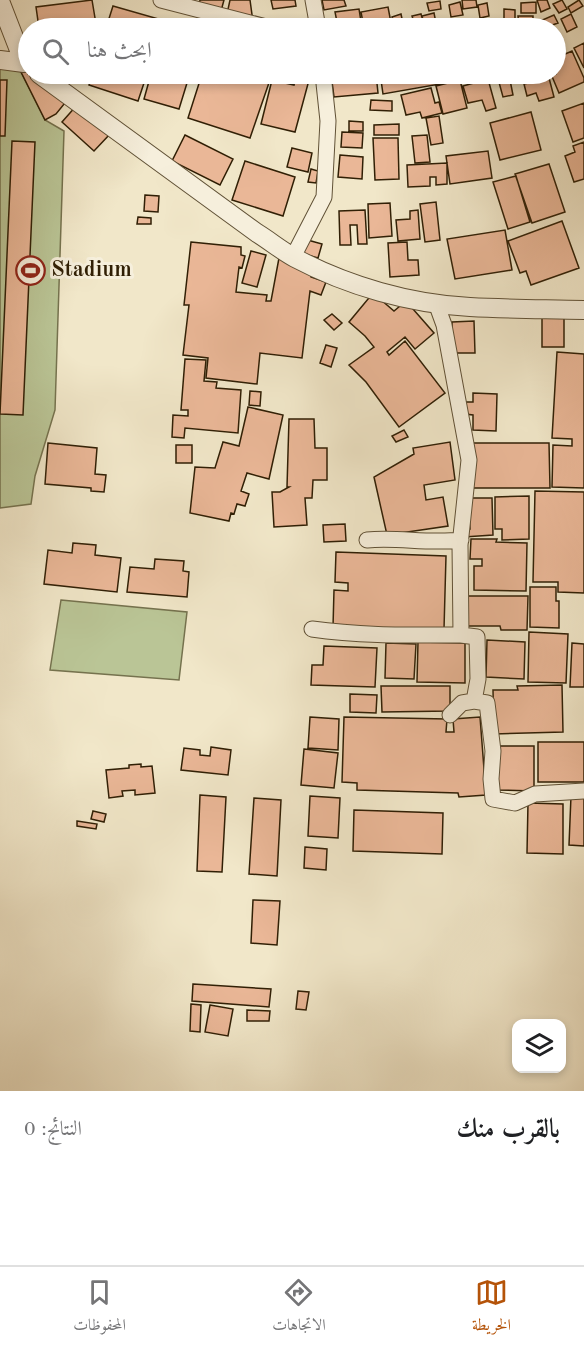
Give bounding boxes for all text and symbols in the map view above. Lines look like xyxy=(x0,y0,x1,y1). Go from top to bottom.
search box xyxy=(18,18,566,84)
icon: search xyxy=(39,35,72,68)
text: ابحث هنا xyxy=(87,40,152,62)
sports icon: Stadium xyxy=(14,254,46,286)
place label: Stadium xyxy=(51,259,132,281)
map controls xyxy=(512,1019,566,1073)
button: layers xyxy=(512,1019,566,1073)
text: بالقرب منك xyxy=(457,1117,560,1143)
text: النتائج: 0 xyxy=(24,1120,82,1140)
tab: المحفوظات xyxy=(73,1276,126,1340)
tab: الاتجاهات xyxy=(272,1276,326,1340)
tab: الخريطة xyxy=(472,1276,511,1340)

